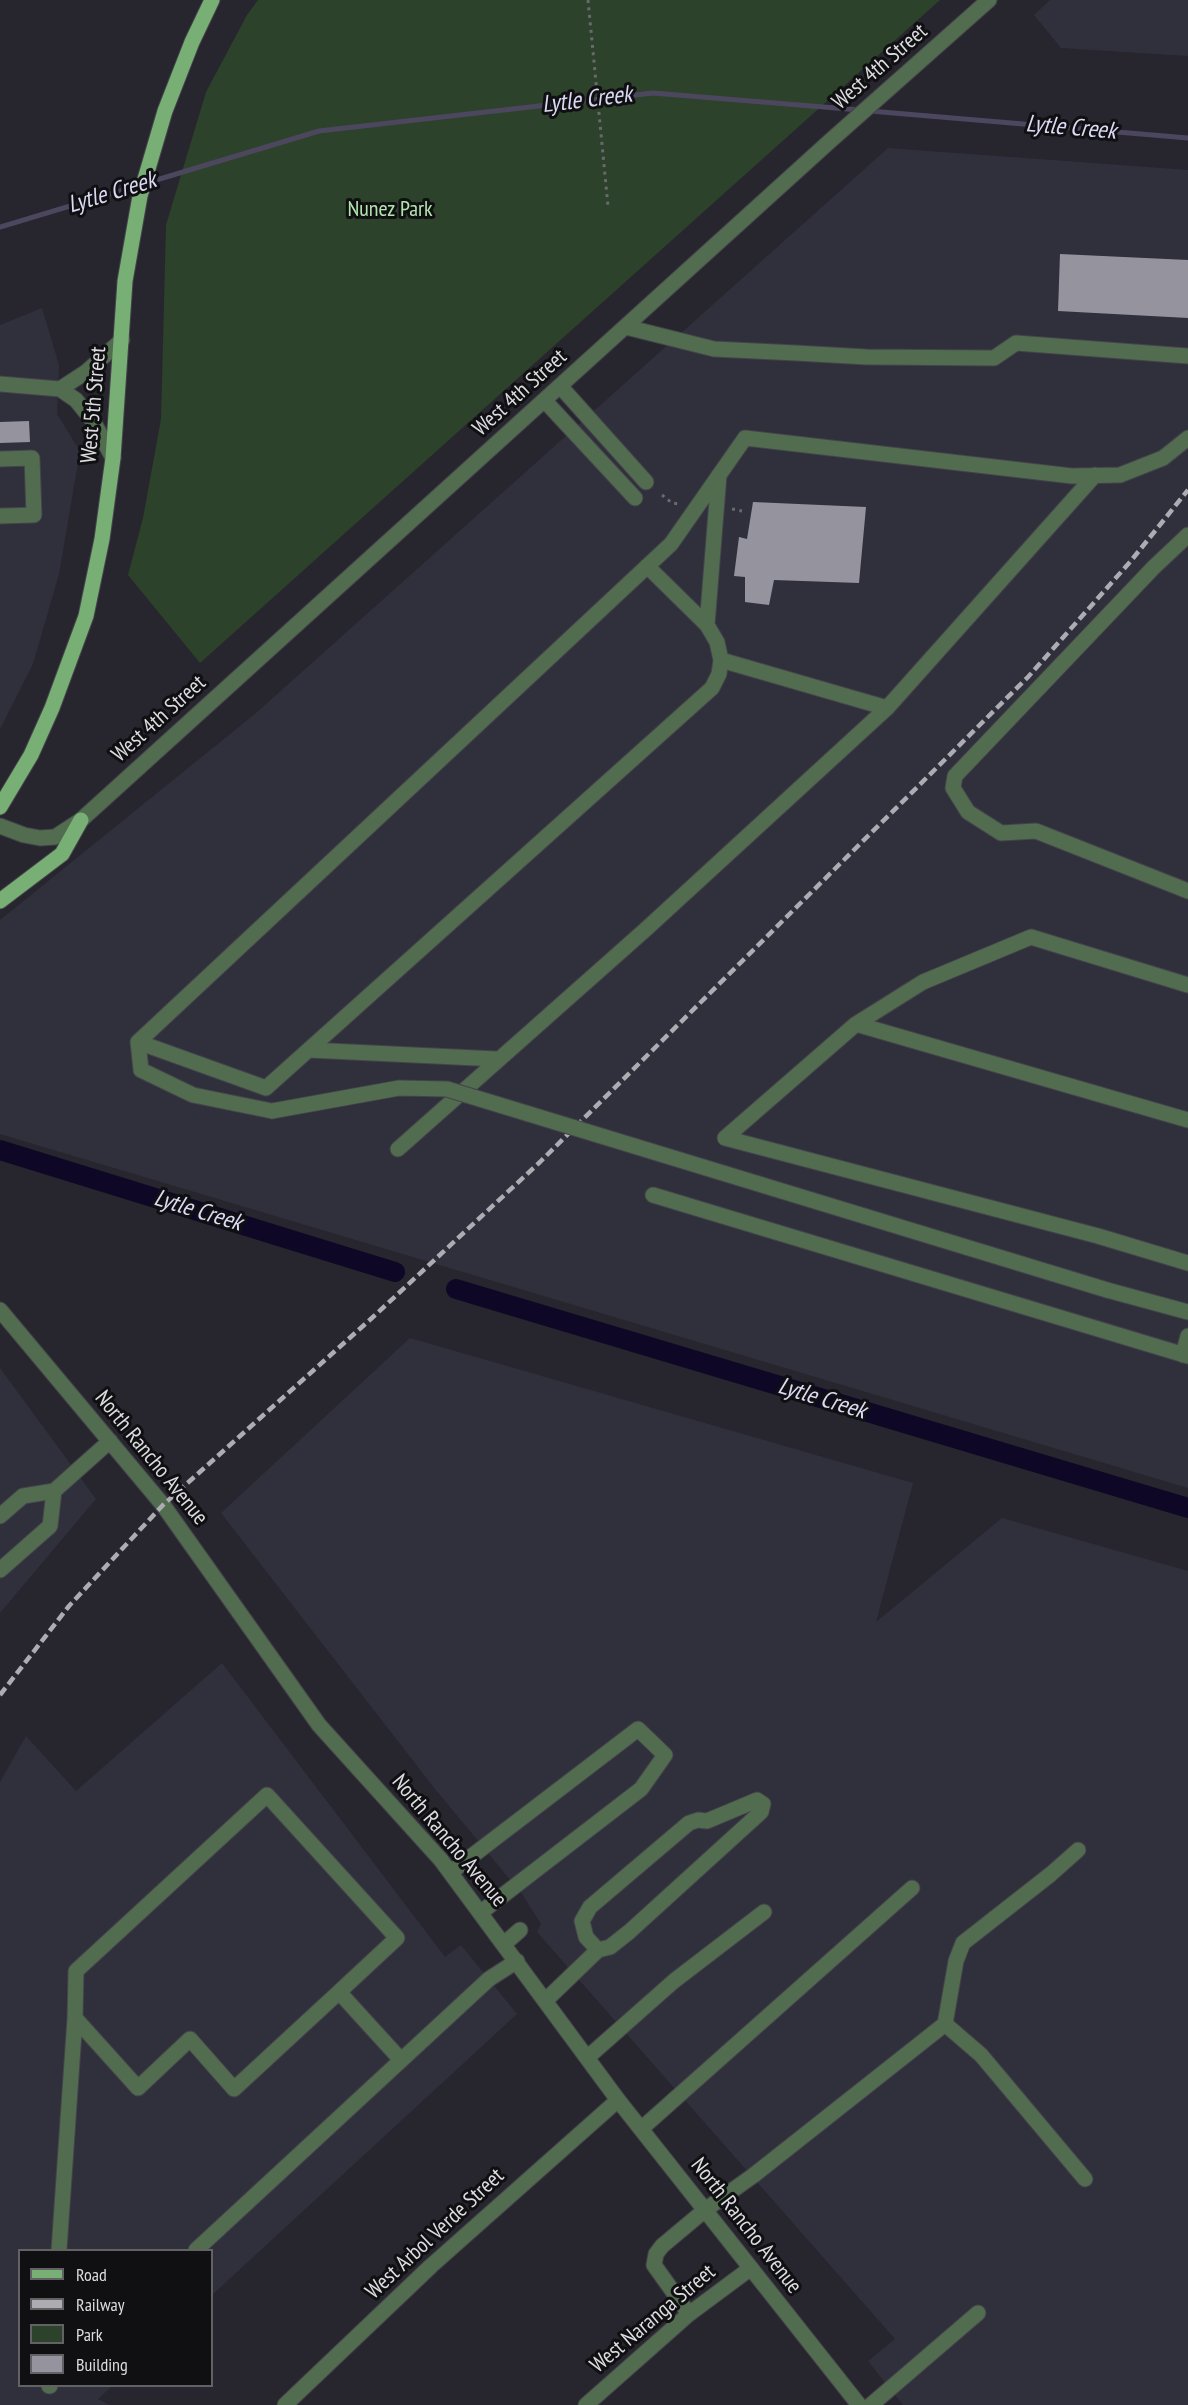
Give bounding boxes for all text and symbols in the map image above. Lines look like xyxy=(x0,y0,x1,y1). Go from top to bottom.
street label: West 4th Street xyxy=(827,19,933,115)
water label: Lytle Creek xyxy=(540,80,634,120)
water label: Lytle Creek xyxy=(1025,110,1117,146)
water label: Lytle Creek xyxy=(65,166,159,220)
park label: Nunez Park xyxy=(347,197,433,223)
street label: West 4th Street xyxy=(468,344,572,442)
street label: West 5th Street xyxy=(76,346,112,464)
street label: West 4th Street xyxy=(107,670,211,768)
water label: Lytle Creek xyxy=(151,1184,245,1238)
water label: Lytle Creek xyxy=(775,1372,869,1426)
street label: North Rancho Avenue xyxy=(89,1386,213,1530)
street label: North Rancho Avenue xyxy=(386,1769,512,1913)
street label: North Rancho Avenue xyxy=(685,2153,807,2299)
street label: West Arbol Verde Street xyxy=(360,2163,510,2305)
legend xyxy=(18,2249,213,2387)
street label: West Naranga Street xyxy=(585,2259,721,2379)
text: Road xyxy=(76,2263,107,2286)
text: Railway xyxy=(76,2293,125,2316)
text: Park xyxy=(76,2323,103,2346)
text: Building xyxy=(76,2353,128,2376)

